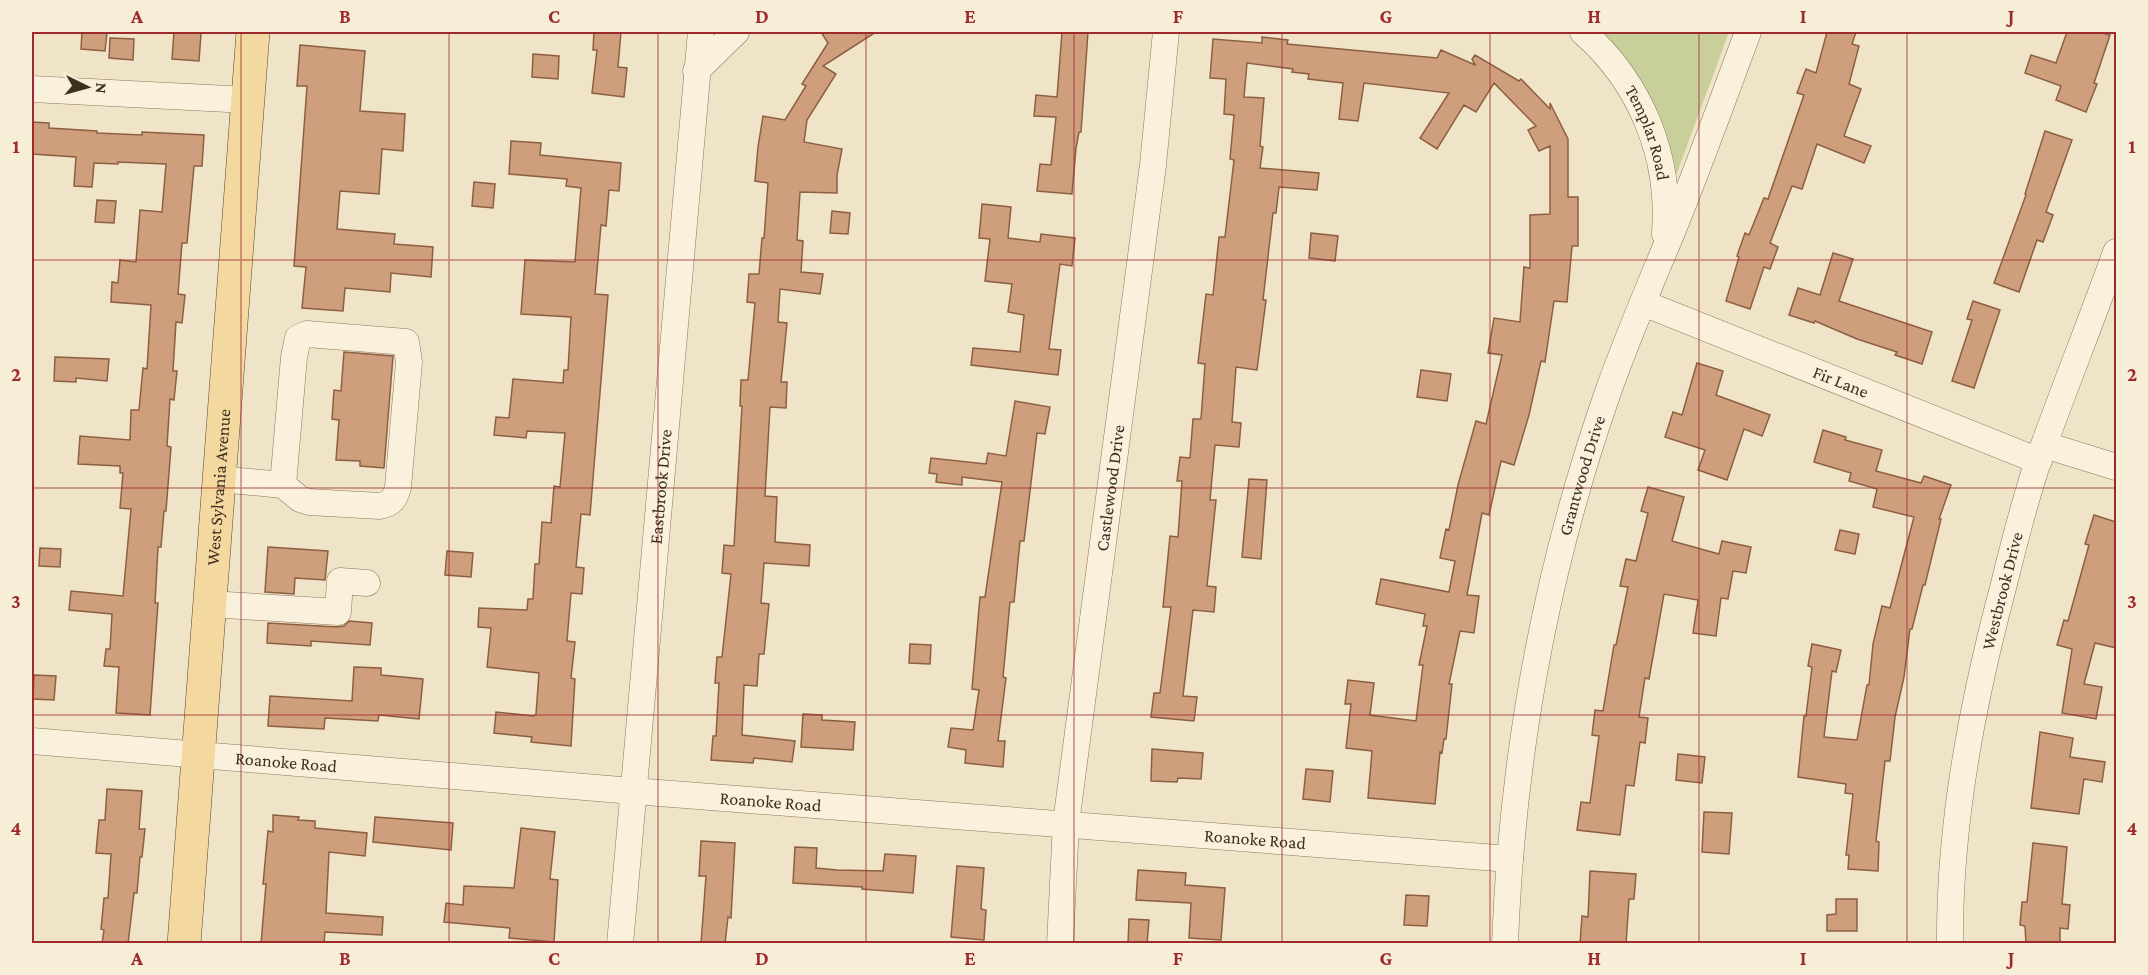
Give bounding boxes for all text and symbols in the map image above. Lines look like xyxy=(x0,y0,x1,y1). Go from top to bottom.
text: A xyxy=(130,5,144,27)
text: B xyxy=(339,5,351,27)
text: C xyxy=(548,5,560,27)
text: D xyxy=(755,5,769,27)
text: E xyxy=(964,5,976,27)
text: F xyxy=(1173,5,1184,27)
text: G xyxy=(1380,5,1393,27)
text: H xyxy=(1587,5,1601,27)
text: I xyxy=(1800,5,1807,27)
text: J xyxy=(2006,5,2015,27)
north arrow xyxy=(57,57,117,117)
street label: Templar Road xyxy=(1621,81,1673,182)
text: N xyxy=(92,82,110,95)
text: 1 xyxy=(12,135,20,157)
text: 1 xyxy=(2128,135,2136,157)
street label: Fir Lane xyxy=(1810,362,1872,402)
text: 2 xyxy=(11,363,21,385)
text: 2 xyxy=(2127,363,2137,385)
street label: West Sylvania Avenue xyxy=(203,408,234,566)
street label: Grantwood Drive xyxy=(1555,413,1609,538)
street label: Castlewood Drive xyxy=(1092,423,1129,553)
street label: Eastbrook Drive xyxy=(646,428,676,545)
street label: Westbrook Drive xyxy=(1978,530,2027,652)
text: 3 xyxy=(11,590,21,612)
text: 3 xyxy=(2127,590,2137,612)
street label: Roanoke Road xyxy=(234,748,338,776)
street label: Roanoke Road xyxy=(719,788,823,816)
text: 4 xyxy=(11,817,22,839)
text: 4 xyxy=(2127,817,2138,839)
street label: Roanoke Road xyxy=(1203,825,1307,853)
text: A xyxy=(130,947,144,969)
text: B xyxy=(339,947,351,969)
text: C xyxy=(548,947,560,969)
text: D xyxy=(755,947,769,969)
text: E xyxy=(964,947,976,969)
text: F xyxy=(1173,947,1184,969)
text: G xyxy=(1380,947,1393,969)
text: H xyxy=(1587,947,1601,969)
text: I xyxy=(1800,947,1807,969)
text: J xyxy=(2006,947,2015,969)

